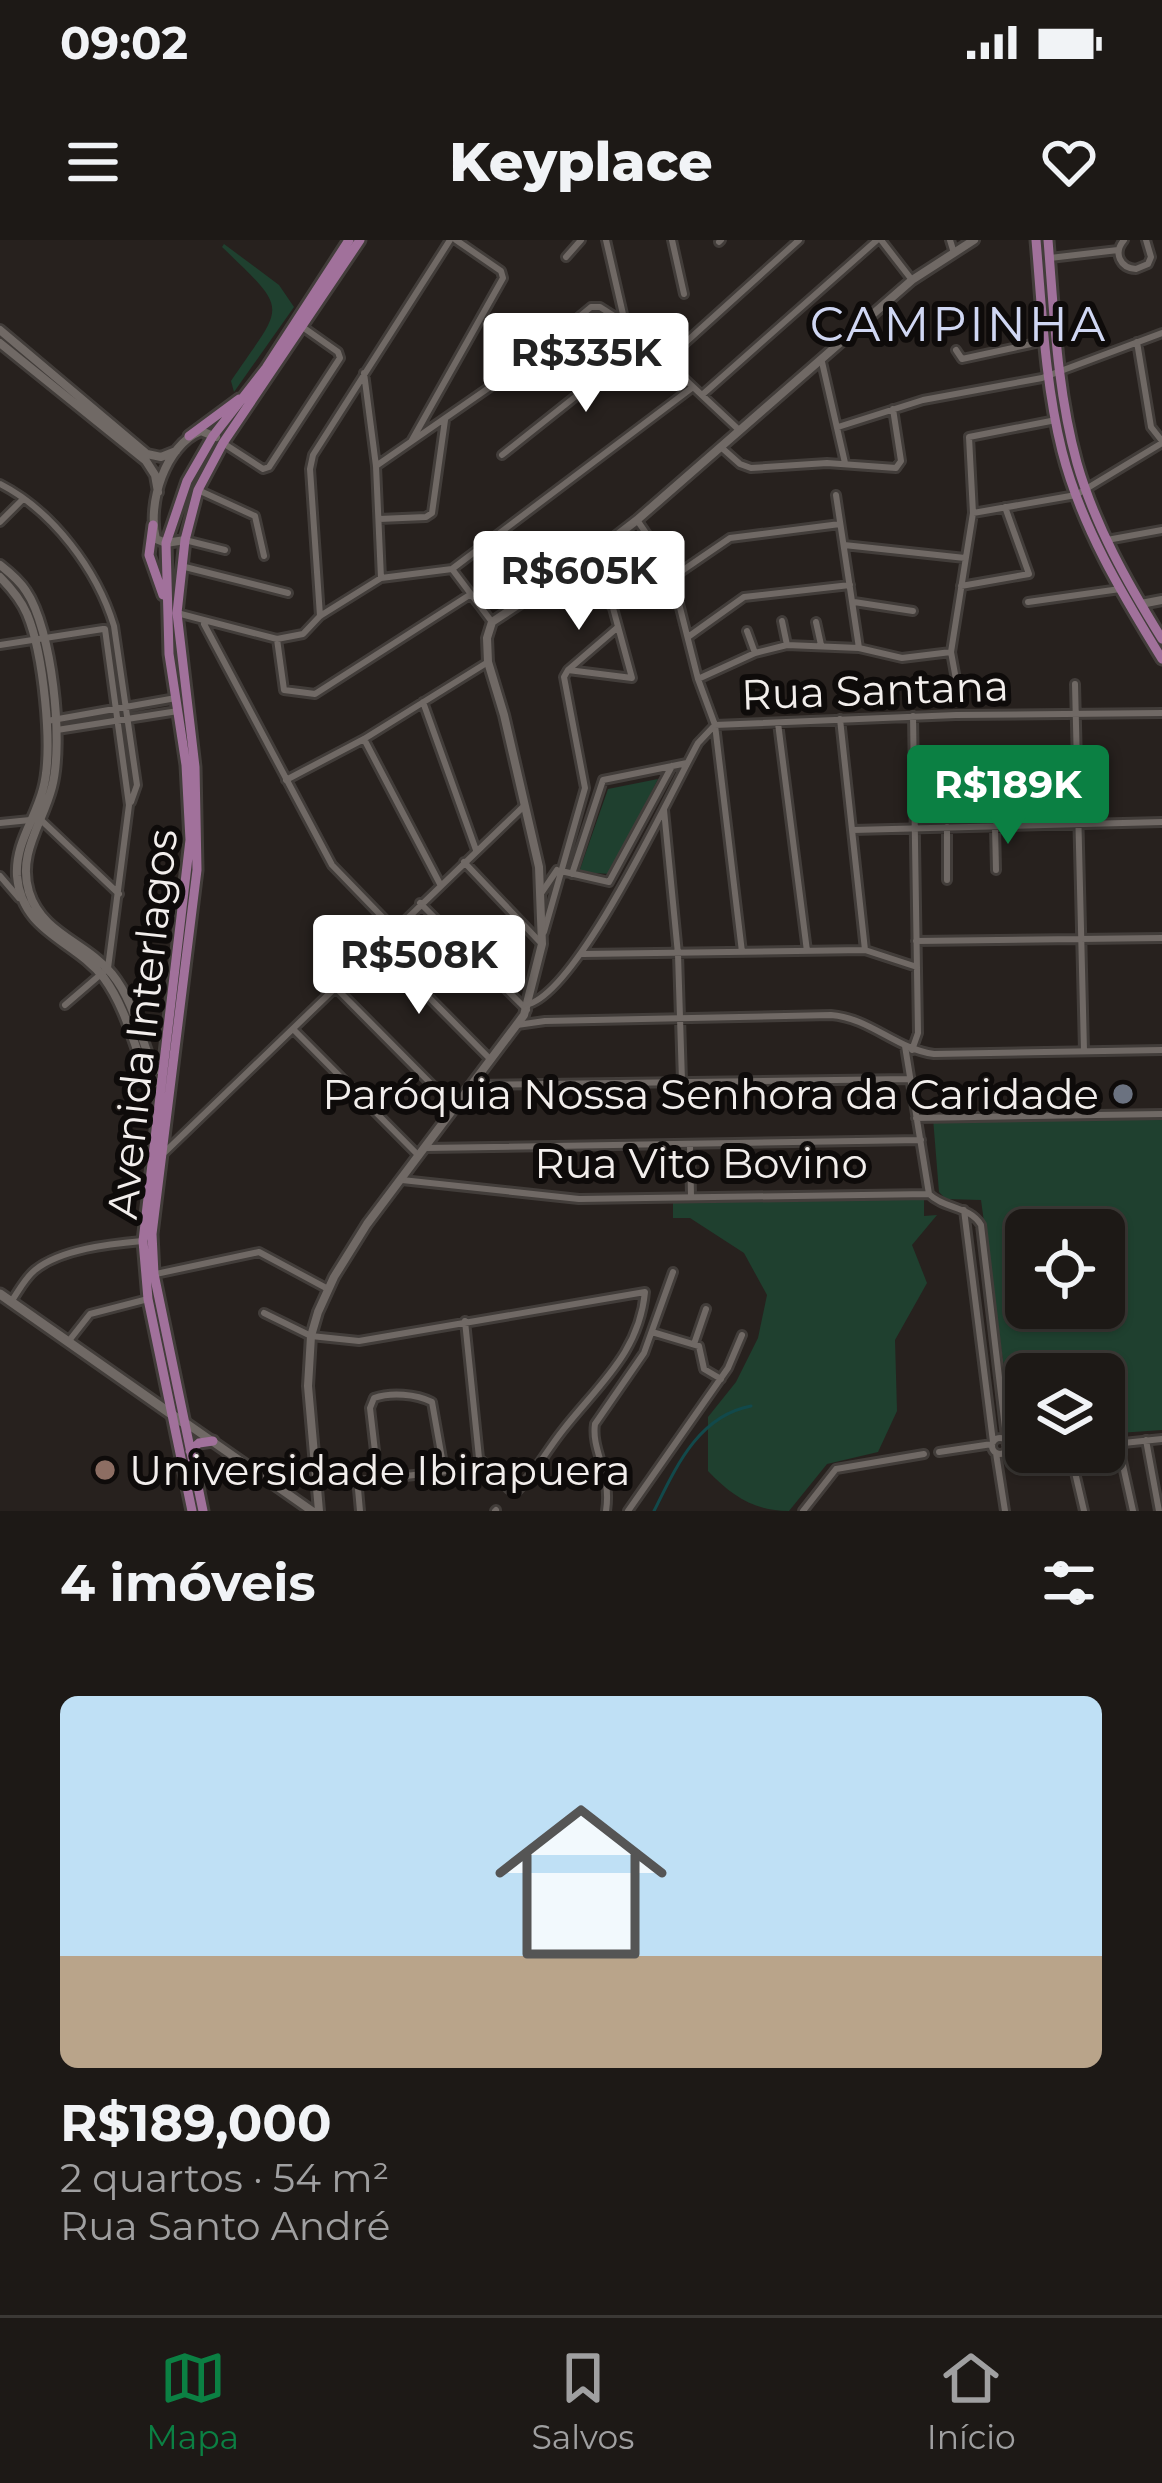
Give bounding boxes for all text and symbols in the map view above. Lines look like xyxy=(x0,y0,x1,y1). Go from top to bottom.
text: 09:02 xyxy=(60,15,188,70)
icon: menu xyxy=(60,129,126,195)
text: Keyplace xyxy=(449,129,713,195)
icon: heart xyxy=(1036,129,1102,195)
district label: CAMPINHA xyxy=(810,295,1108,353)
pin: R$335K xyxy=(488,313,684,415)
text: R$335K xyxy=(510,328,662,376)
pin: R$605K xyxy=(481,531,677,633)
text: R$605K xyxy=(501,546,657,594)
street label: Rua Santana xyxy=(740,659,1010,721)
pin: R$189K xyxy=(910,745,1106,847)
text: R$189K xyxy=(934,760,1082,808)
street label: Avenida Interlagos xyxy=(96,827,188,1221)
pin: R$508K xyxy=(321,915,517,1017)
text: R$508K xyxy=(340,930,498,978)
place label: Paróquia Nossa Senhora da Caridade xyxy=(322,1068,1099,1120)
marker: Paróquia Nossa Senhora da Caridade xyxy=(1110,1081,1136,1107)
street label: Rua Vito Bovino xyxy=(534,1137,868,1189)
map controls xyxy=(1005,1209,1125,1473)
button: locate xyxy=(1005,1209,1125,1329)
button: layers xyxy=(1005,1353,1125,1473)
place label: Universidade Ibirapuera xyxy=(129,1444,630,1496)
marker: Universidade Ibirapuera xyxy=(92,1457,118,1483)
icon: filters xyxy=(1036,1550,1102,1616)
text: 4 imóveis xyxy=(60,1552,316,1614)
icon: home xyxy=(473,1774,689,1990)
text: R$189,000 xyxy=(60,2092,332,2154)
text: 2 quartos · 54 m² xyxy=(60,2154,389,2202)
text: Rua Santo André xyxy=(60,2202,390,2250)
tab: Mapa xyxy=(146,2345,239,2457)
tab: Salvos xyxy=(531,2345,634,2457)
tab: Início xyxy=(927,2345,1016,2457)

